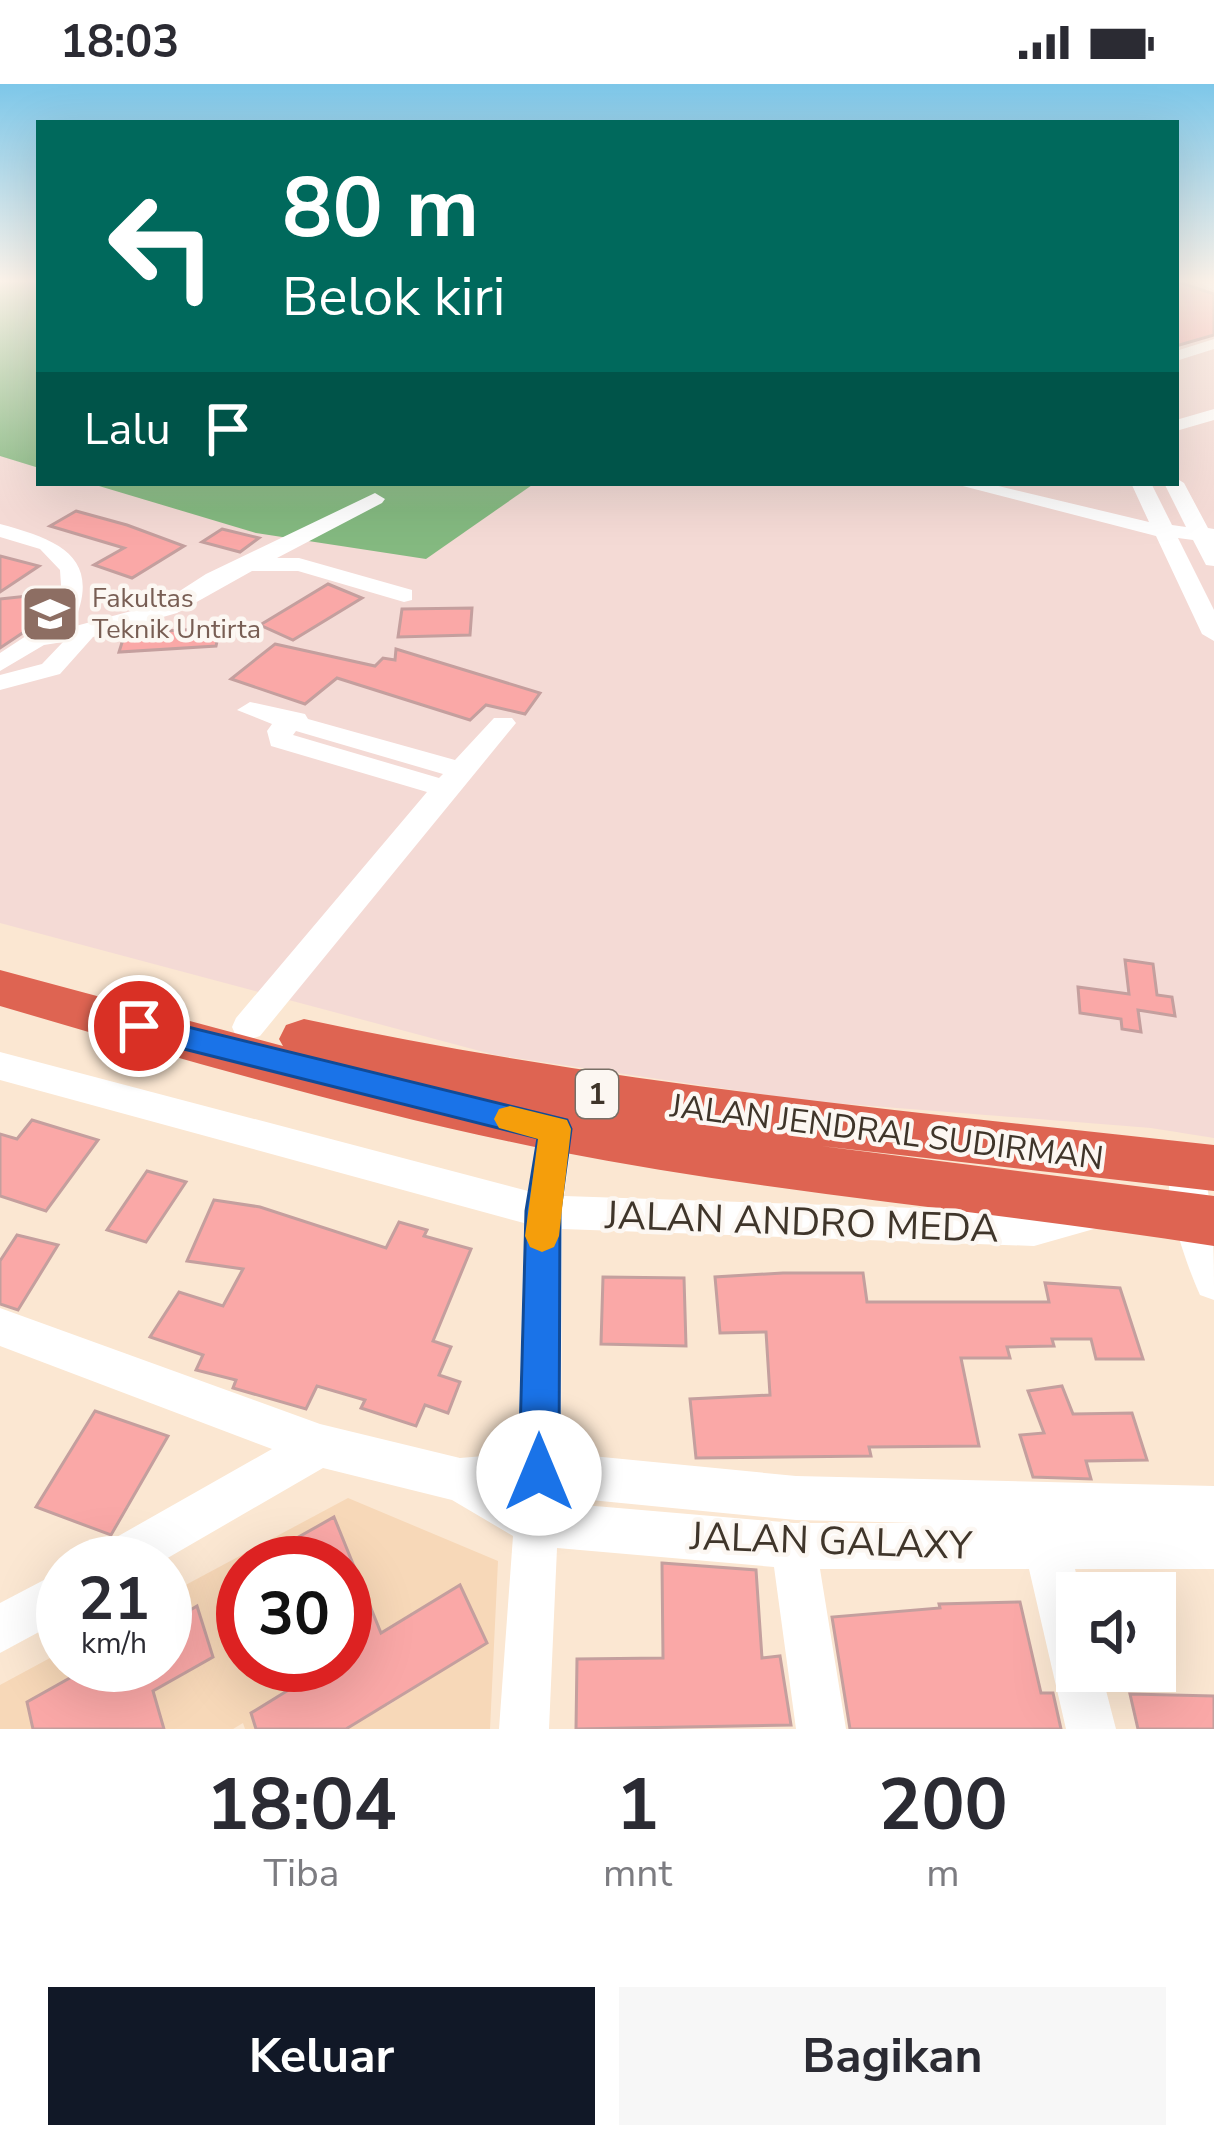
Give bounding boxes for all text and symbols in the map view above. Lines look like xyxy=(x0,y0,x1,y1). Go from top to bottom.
text: 18:03 xyxy=(60,12,179,73)
text: 80 m xyxy=(282,151,479,266)
icon: left xyxy=(84,168,240,324)
text: Belok kiri xyxy=(282,260,505,334)
icon: arrive xyxy=(195,396,261,462)
text: Lalu xyxy=(84,399,171,460)
place label: Fakultas Teknik Untirta xyxy=(92,580,261,648)
school or university icon: Fakultas Teknik Untirta xyxy=(19,583,81,645)
pin xyxy=(88,975,190,1077)
icon: arrive xyxy=(106,993,172,1059)
road number: 1 xyxy=(576,1070,618,1118)
street label: JALAN JENDRAL SUDIRMAN xyxy=(667,1083,1106,1181)
street label: JALAN ANDRO MEDA xyxy=(603,1189,1000,1256)
position arrow xyxy=(476,1410,602,1536)
street label: JALAN GALAXY xyxy=(688,1510,974,1573)
speed limit sign: 30 xyxy=(216,1536,372,1692)
text: 21 xyxy=(78,1558,150,1640)
map controls xyxy=(1056,1572,1176,1692)
button: sound xyxy=(1056,1572,1176,1692)
text: km/h xyxy=(81,1623,147,1664)
text: 18:04 xyxy=(206,1756,397,1854)
text: 1 xyxy=(616,1756,659,1854)
text: 200 xyxy=(878,1756,1008,1854)
text: Tiba xyxy=(263,1847,339,1900)
text: mnt xyxy=(603,1847,672,1900)
text: m xyxy=(926,1847,960,1900)
button: Keluar xyxy=(48,1987,595,2125)
button: Bagikan xyxy=(619,1987,1166,2125)

